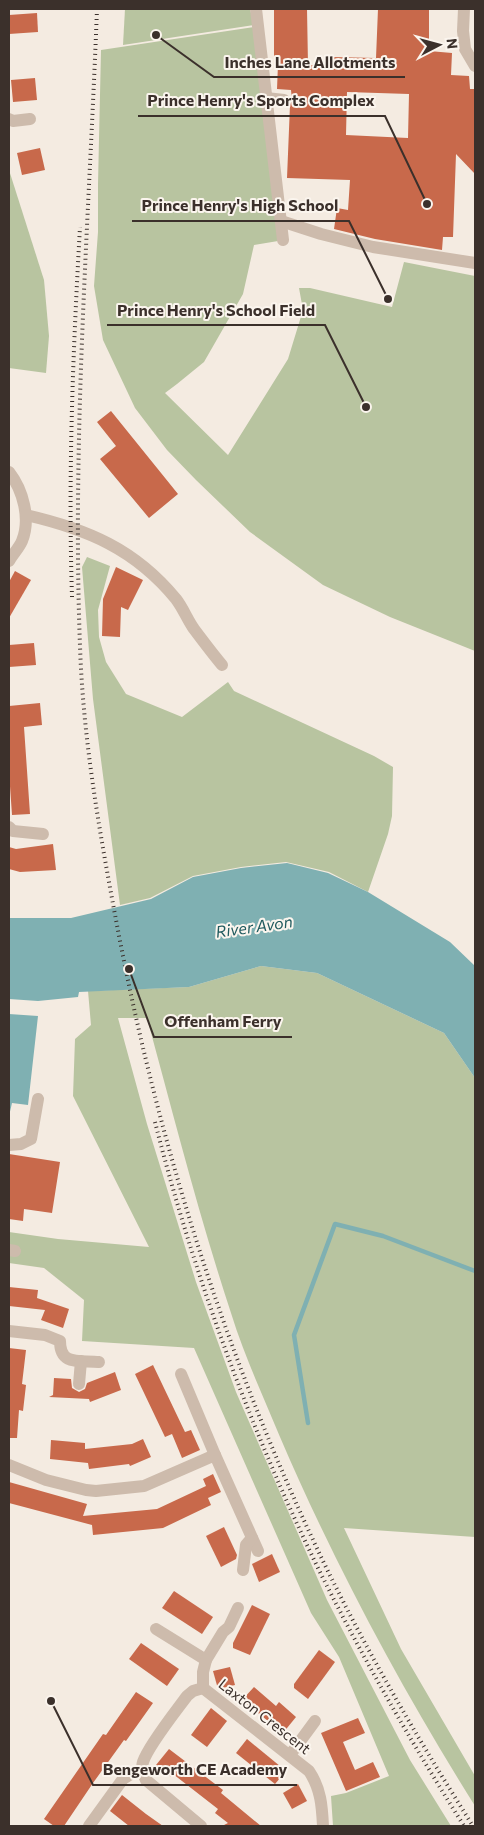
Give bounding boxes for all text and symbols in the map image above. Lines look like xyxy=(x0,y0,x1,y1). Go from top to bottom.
north arrow xyxy=(414,20,464,70)
text: N xyxy=(443,37,461,50)
callout: Inches Lane Allotments xyxy=(214,46,405,77)
text: Inches Lane Allotments xyxy=(224,52,396,71)
callout: Prince Henry's Sports Complex xyxy=(138,85,385,116)
text: Prince Henry's Sports Complex xyxy=(147,90,375,109)
callout: Prince Henry's High School xyxy=(132,190,349,221)
text: Prince Henry's High School xyxy=(142,195,338,214)
callout: Prince Henry's School Field xyxy=(107,294,325,325)
text: Prince Henry's School Field xyxy=(117,300,315,319)
water label: River Avon xyxy=(214,911,294,941)
callout: Offenham Ferry xyxy=(154,1006,292,1037)
text: Offenham Ferry xyxy=(164,1011,282,1030)
street label: Laxton Crescent xyxy=(215,1675,315,1757)
callout: Bengeworth CE Academy xyxy=(93,1754,297,1785)
text: Bengeworth CE Academy xyxy=(103,1759,287,1778)

